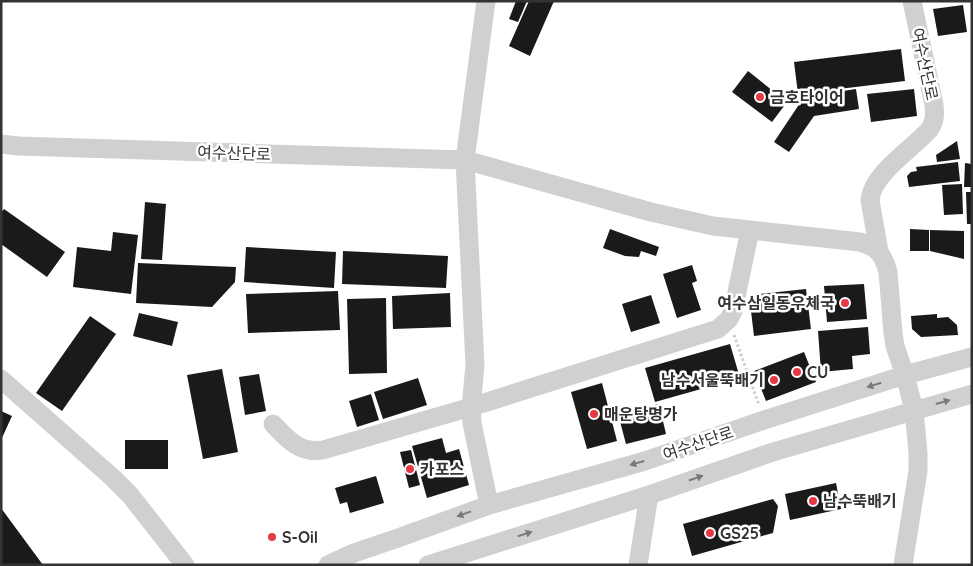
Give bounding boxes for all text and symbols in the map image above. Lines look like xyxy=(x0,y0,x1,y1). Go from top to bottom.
street label: 여수산단로 xyxy=(908,26,942,102)
place label: 금호타이어 xyxy=(770,87,844,107)
marker: 금호타이어 xyxy=(754,91,766,103)
street label: 여수산단로 xyxy=(197,142,271,164)
place label: 여수삼일동우체국 xyxy=(717,293,835,313)
marker: 여수삼일동우체국 xyxy=(839,297,851,309)
place label: CU xyxy=(807,362,828,382)
marker: CU xyxy=(791,366,803,378)
place label: 남수서울뚝배기 xyxy=(661,370,764,390)
marker: 남수서울뚝배기 xyxy=(768,374,780,386)
one-way arrow xyxy=(867,381,882,389)
one-way arrow xyxy=(935,397,950,405)
place label: 매운탕명가 xyxy=(604,404,678,424)
marker: 매운탕명가 xyxy=(588,408,600,420)
street label: 여수산단로 xyxy=(660,421,736,464)
place label: 카포스 xyxy=(420,459,464,479)
one-way arrow xyxy=(630,460,645,468)
marker: 카포스 xyxy=(404,463,416,475)
one-way arrow xyxy=(689,474,704,482)
place label: 남수뚝배기 xyxy=(823,491,897,511)
marker: 남수뚝배기 xyxy=(807,495,819,507)
one-way arrow xyxy=(457,511,472,518)
place label: GS25 xyxy=(720,523,759,543)
place label: S-Oil xyxy=(282,527,318,547)
marker: GS25 xyxy=(704,527,716,539)
one-way arrow xyxy=(518,530,533,538)
marker: S-Oil xyxy=(266,531,278,543)

